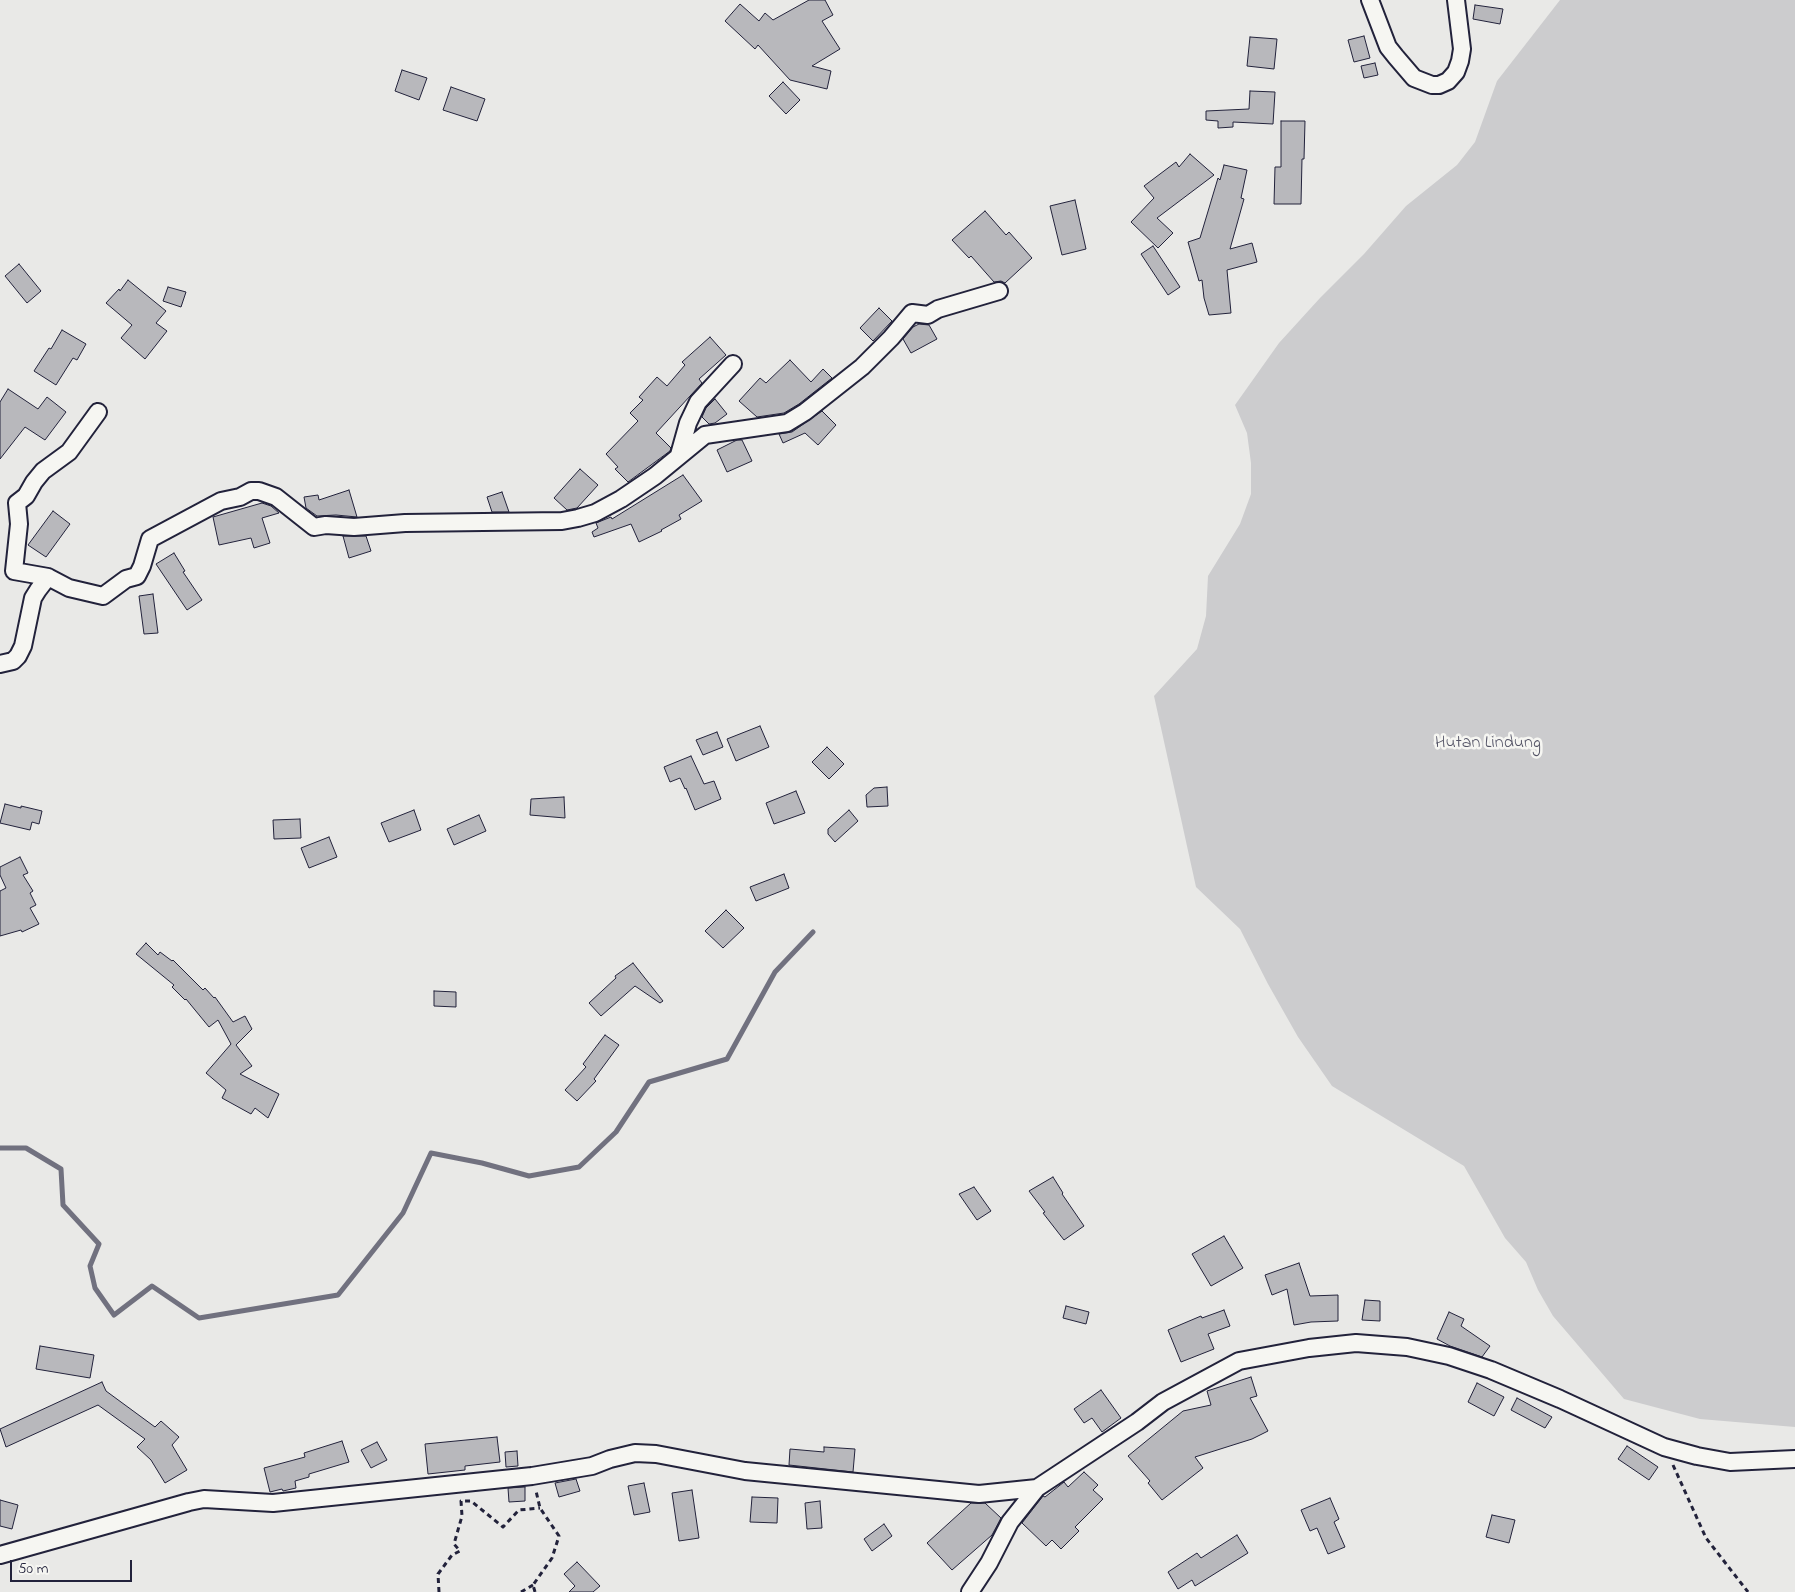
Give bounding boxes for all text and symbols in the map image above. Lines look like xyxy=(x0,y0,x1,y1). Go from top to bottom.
park label: Hutan Lindung xyxy=(1435,733,1541,755)
scale bar xyxy=(12,1550,135,1582)
text: 50 m xyxy=(18,1558,48,1580)

